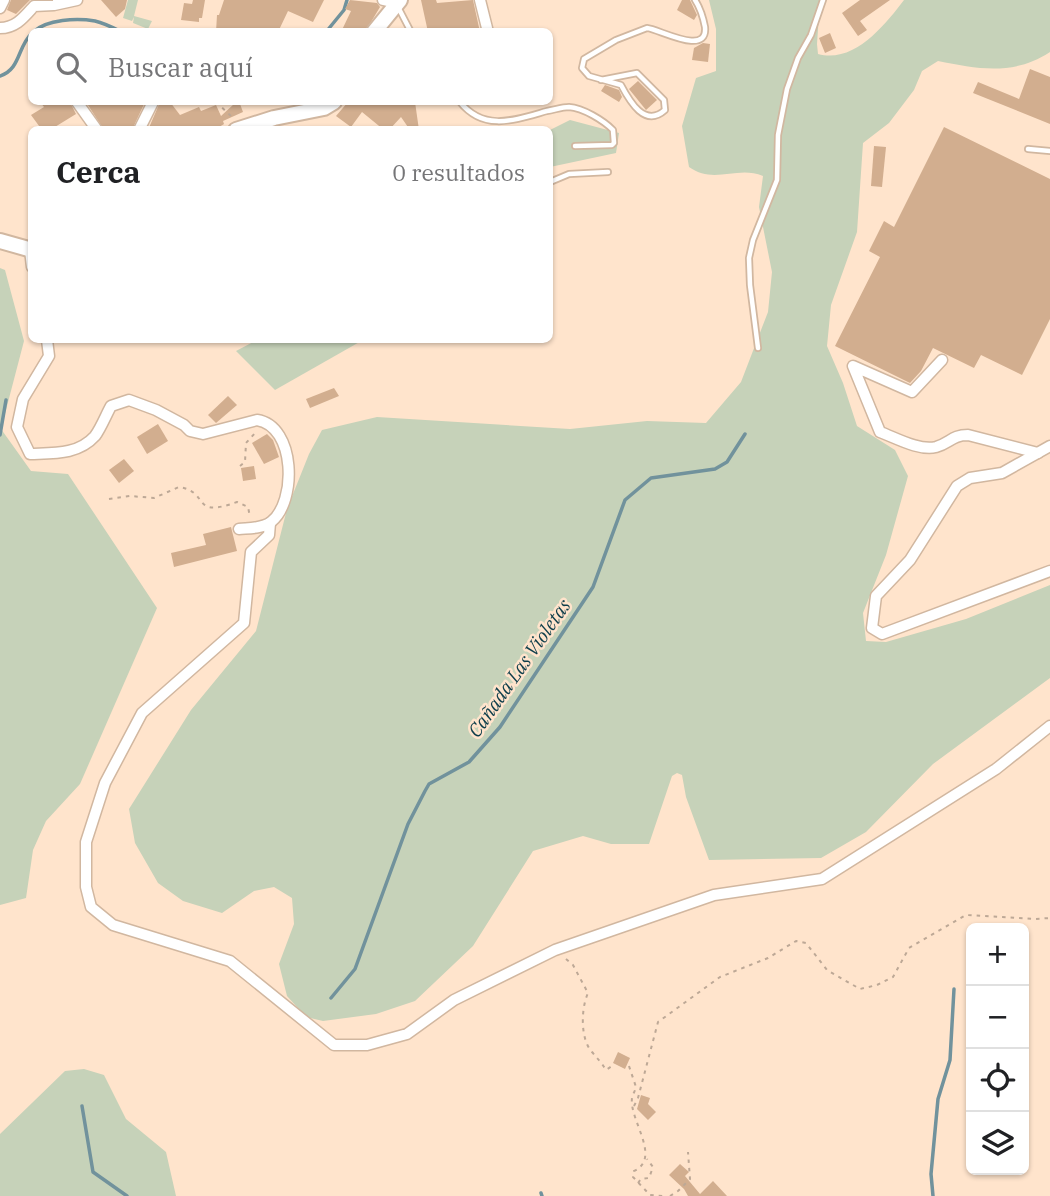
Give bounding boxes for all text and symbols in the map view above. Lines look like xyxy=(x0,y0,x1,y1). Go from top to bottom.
search box xyxy=(28,28,553,105)
icon: search xyxy=(52,48,90,86)
text: Buscar aquí xyxy=(108,50,253,84)
text: Cerca xyxy=(56,152,141,191)
text: 0 resultados xyxy=(392,157,525,187)
water label: Cañada Las Violetas xyxy=(462,594,576,742)
map controls xyxy=(966,923,1029,1175)
button: + xyxy=(966,923,1029,986)
button: − xyxy=(966,986,1029,1049)
button: locate xyxy=(966,1049,1029,1112)
button: layers xyxy=(966,1112,1029,1175)

